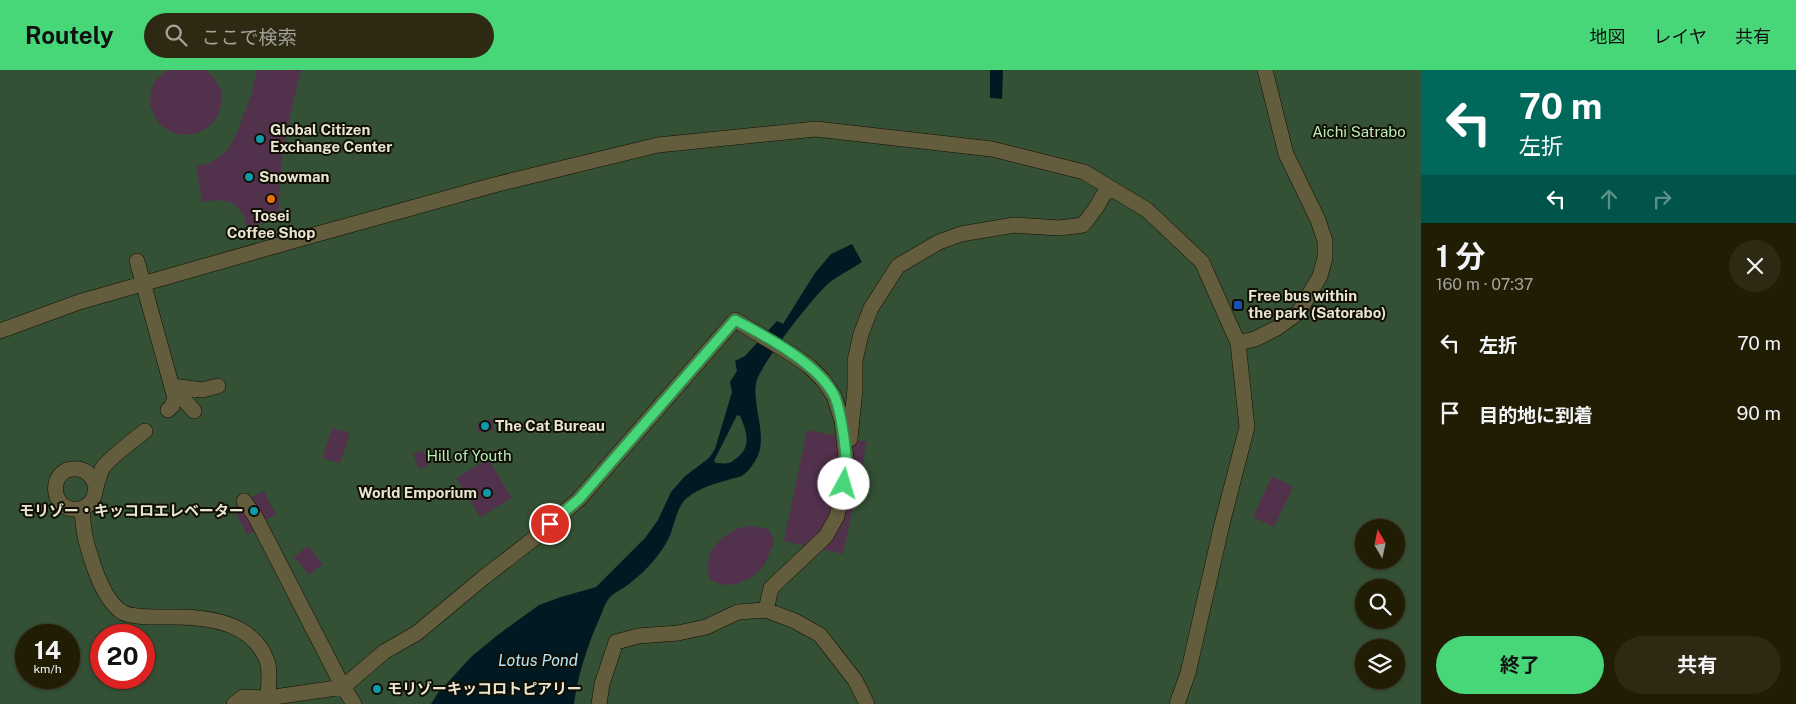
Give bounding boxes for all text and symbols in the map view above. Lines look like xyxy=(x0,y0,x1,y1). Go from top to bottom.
search box xyxy=(144,13,494,58)
text: Routely xyxy=(25,21,114,49)
icon: search xyxy=(162,21,190,49)
text: ここで検索 xyxy=(202,26,297,48)
text: 地図 xyxy=(1590,26,1626,47)
text: レイヤ xyxy=(1654,26,1707,47)
text: 共有 xyxy=(1735,26,1771,47)
text: 70 m xyxy=(1519,86,1602,127)
icon: left xyxy=(1436,90,1501,155)
place label: Global Citizen Exchange Center xyxy=(270,121,392,155)
park label: Aichi Satrabo xyxy=(1312,123,1406,140)
marker: Global Citizen Exchange Center xyxy=(254,133,266,145)
text: 左折 xyxy=(1519,133,1563,159)
place label: Snowman xyxy=(259,168,329,185)
marker: Snowman xyxy=(243,171,255,183)
icon: left xyxy=(1542,185,1570,213)
icon: ahead xyxy=(1595,185,1623,213)
icon: right xyxy=(1648,185,1676,213)
marker: Tosei Coffee Shop xyxy=(265,193,277,205)
place label: Tosei Coffee Shop xyxy=(227,207,315,241)
text: 1 分 xyxy=(1436,238,1486,274)
button: close xyxy=(1729,240,1781,292)
text: 160 m · 07:37 xyxy=(1436,275,1533,294)
place label: Free bus within the park (Satorabo) xyxy=(1248,287,1386,321)
marker: Free bus within the park (Satorabo) xyxy=(1232,299,1244,311)
icon: left xyxy=(1436,329,1464,357)
text: 70 m xyxy=(1737,332,1781,354)
text: 左折 xyxy=(1479,334,1517,356)
icon: arrive xyxy=(1436,399,1464,427)
text: 90 m xyxy=(1737,402,1781,424)
text: 目的地に到着 xyxy=(1479,404,1593,426)
place label: The Cat Bureau xyxy=(495,417,605,434)
marker: The Cat Bureau xyxy=(479,420,491,432)
park label: Hill of Youth xyxy=(426,447,512,464)
position arrow xyxy=(817,457,869,509)
place label: World Emporium xyxy=(358,484,477,501)
marker: World Emporium xyxy=(481,487,493,499)
place label: モリゾー・キッコロエレベーター xyxy=(19,502,244,519)
pin xyxy=(529,503,571,545)
marker: モリゾー・キッコロエレベーター xyxy=(248,505,260,517)
icon: arrive xyxy=(536,510,564,538)
north arrow xyxy=(1355,519,1405,569)
map controls xyxy=(1355,519,1405,689)
button: search xyxy=(1355,579,1405,629)
speed limit sign: 20 xyxy=(90,624,155,689)
text: 14 xyxy=(34,635,61,665)
button: 終了 xyxy=(1436,636,1604,694)
button: 共有 xyxy=(1614,636,1781,694)
button: layers xyxy=(1355,639,1405,689)
water label: Lotus Pond xyxy=(498,651,579,670)
text: km/h xyxy=(33,662,62,676)
place label: モリゾーキッコロトピアリー xyxy=(387,680,582,697)
marker: モリゾーキッコロトピアリー xyxy=(371,683,383,695)

